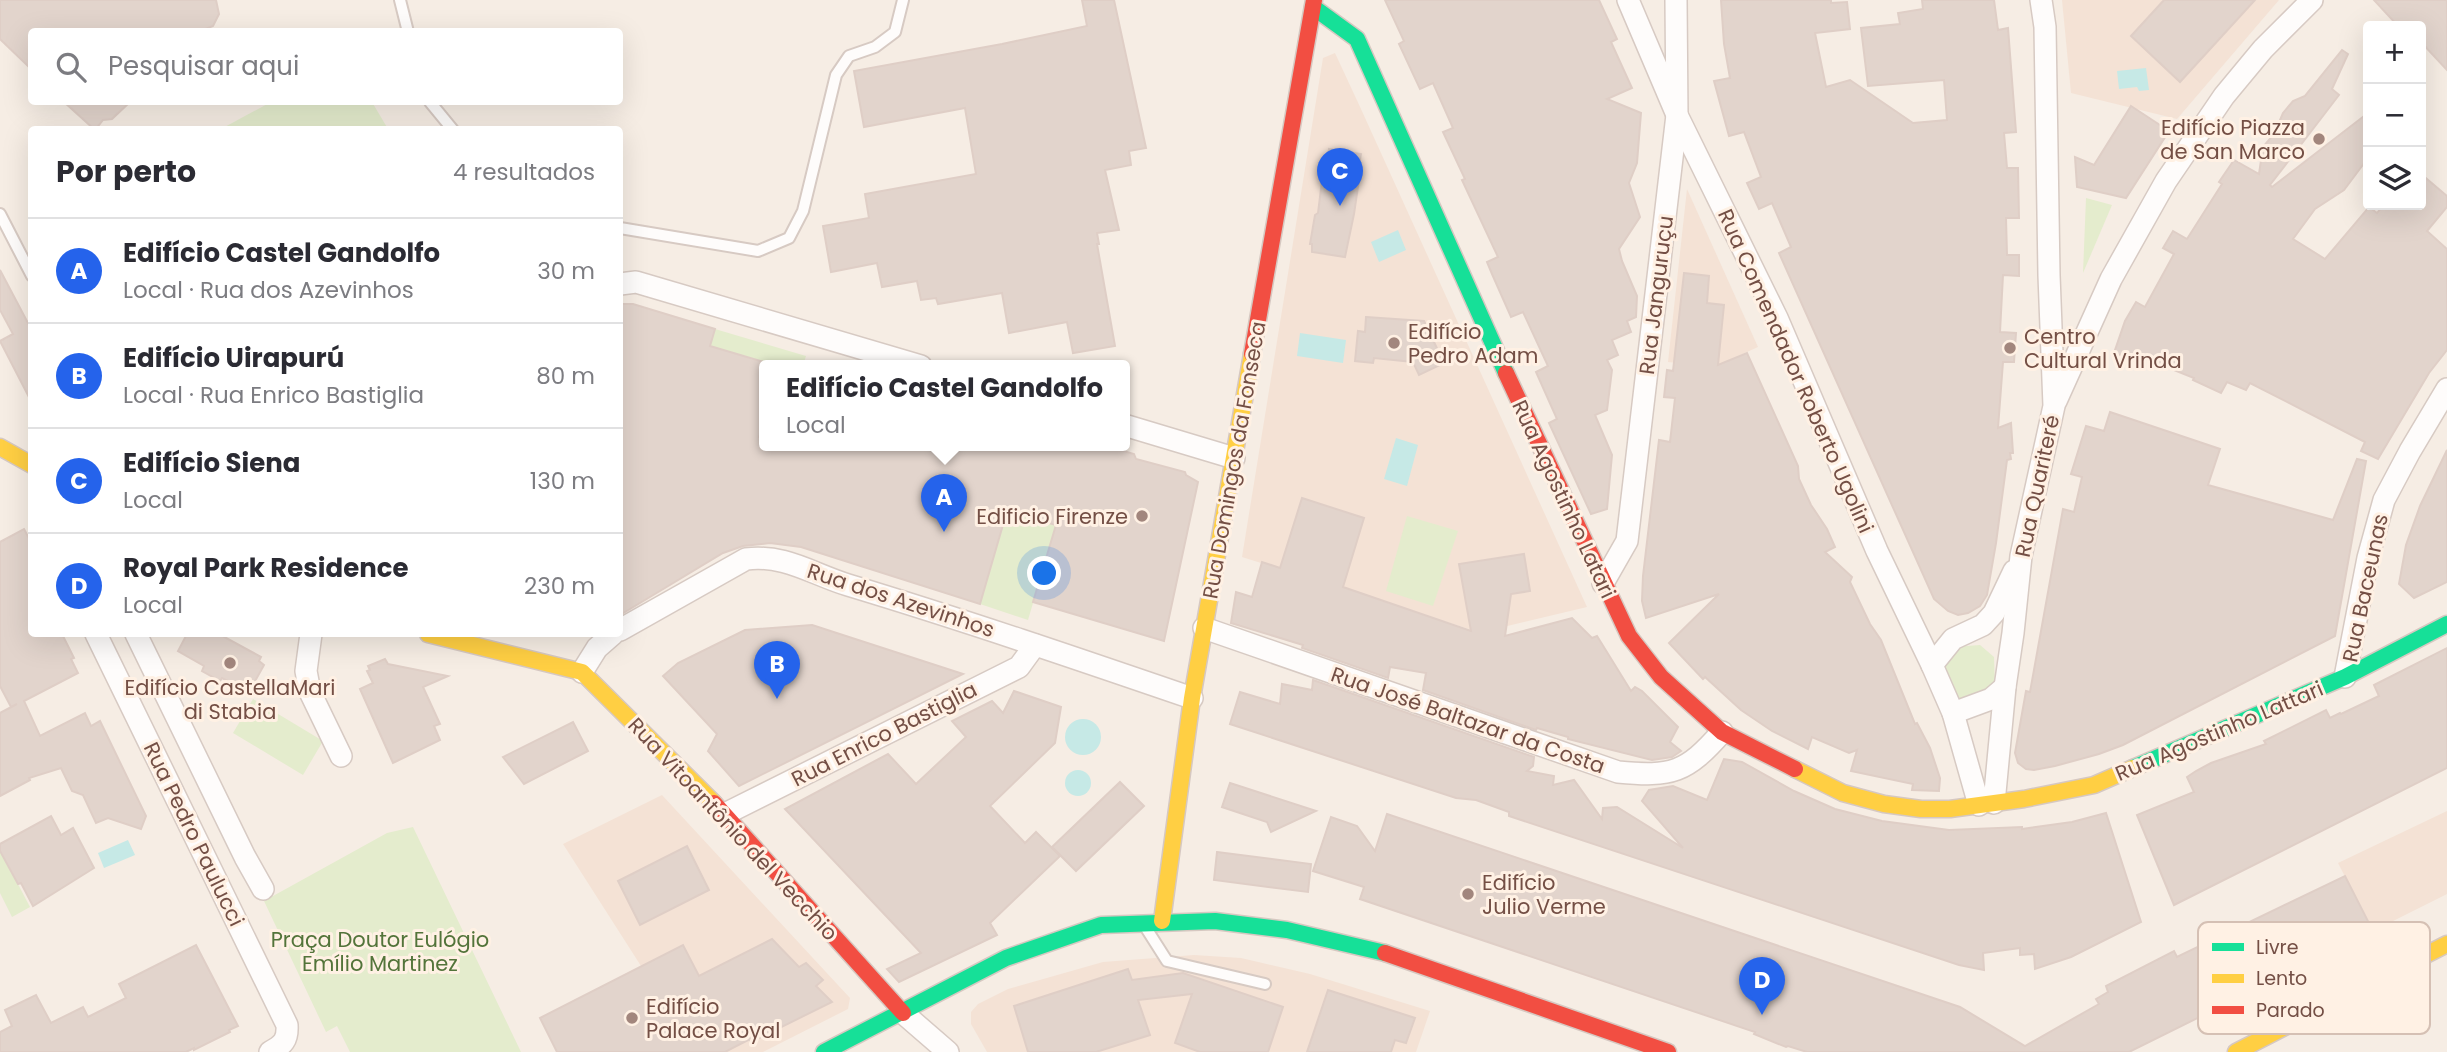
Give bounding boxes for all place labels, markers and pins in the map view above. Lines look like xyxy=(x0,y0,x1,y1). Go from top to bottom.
place label: Edifício Piazza de San Marco xyxy=(2160,113,2305,166)
marker: Edifício Piazza de San Marco xyxy=(2311,131,2327,147)
pin: C xyxy=(1317,148,1363,206)
place label: Edifício Pedro Adam xyxy=(1408,317,1538,370)
place label: Centro Cultural Vrinda xyxy=(2024,322,2182,375)
marker: Edifício Pedro Adam xyxy=(1386,335,1402,351)
marker: Centro Cultural Vrinda xyxy=(2002,340,2018,356)
pin: A xyxy=(921,474,967,532)
place label: Edificio Firenze xyxy=(976,502,1128,531)
marker: Edificio Firenze xyxy=(1134,508,1150,524)
pin: B xyxy=(754,641,800,699)
marker: Edifício CastellaMari di Stabia xyxy=(222,655,238,671)
place label: Edifício CastellaMari di Stabia xyxy=(124,673,336,726)
place label: Edifício Julio Verme xyxy=(1482,868,1606,921)
marker: Edifício Julio Verme xyxy=(1460,886,1476,902)
pin: D xyxy=(1739,957,1785,1015)
place label: Edifício Palace Royal xyxy=(646,992,780,1045)
marker: Edifício Palace Royal xyxy=(624,1010,640,1026)

